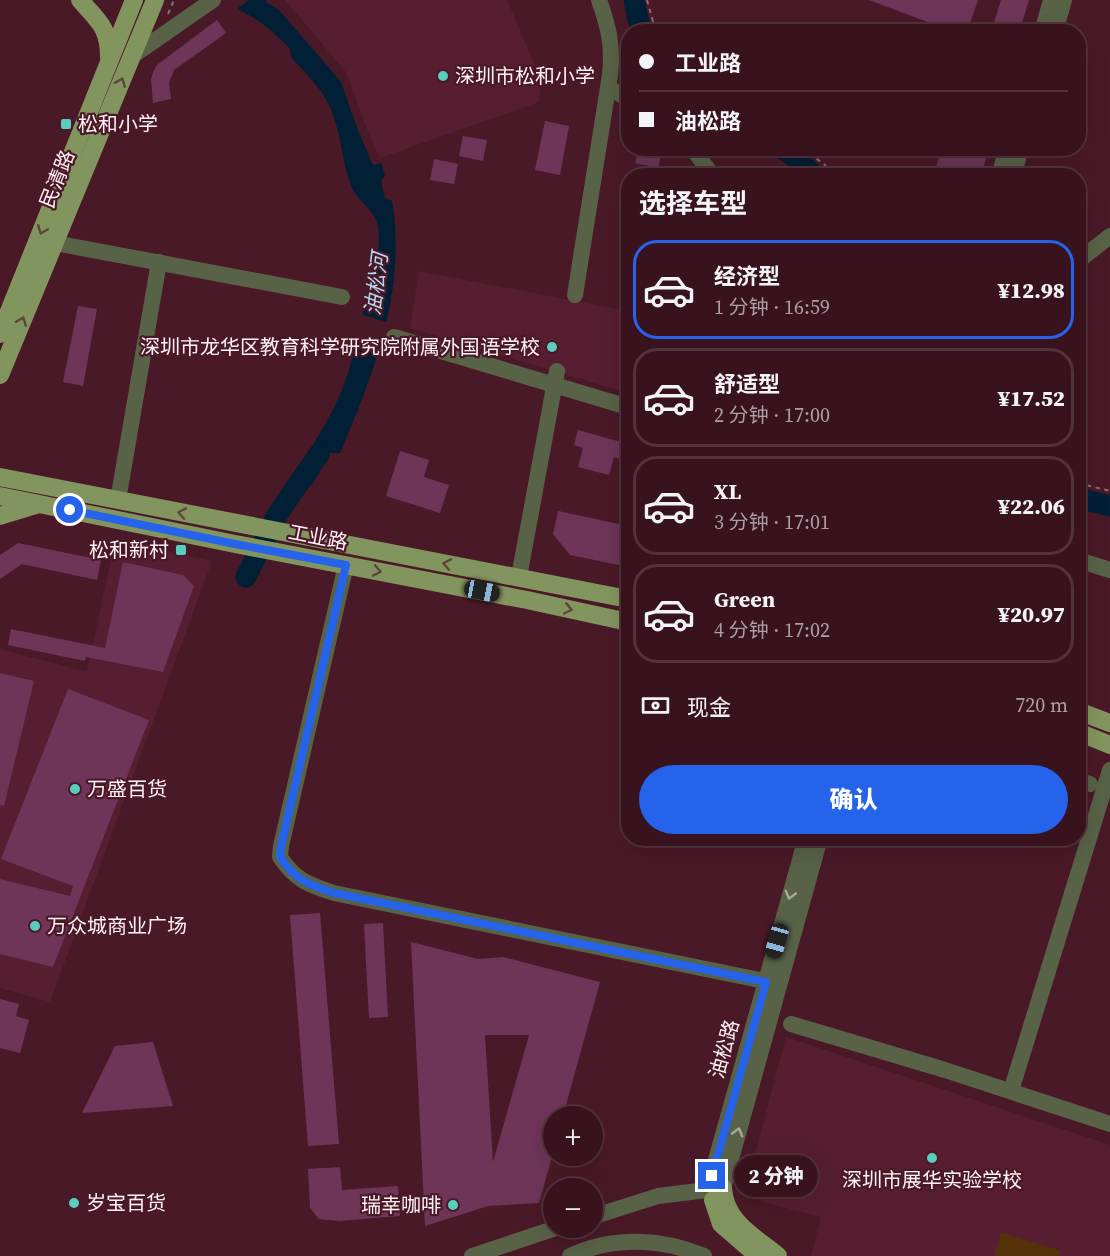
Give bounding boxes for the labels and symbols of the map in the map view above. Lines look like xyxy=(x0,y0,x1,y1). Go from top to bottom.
place label: 深圳市松和小学 xyxy=(455,62,595,90)
marker: 深圳市松和小学 xyxy=(436,69,450,83)
one-way arrow xyxy=(114,78,126,89)
place label: 松和小学 xyxy=(78,110,158,138)
marker: 松和小学 xyxy=(59,117,73,131)
street label: 民清路 xyxy=(33,146,81,212)
one-way arrow xyxy=(37,223,49,234)
water label: 油松河 xyxy=(358,247,395,317)
one-way arrow xyxy=(15,316,27,327)
place label: 深圳市龙华区教育科学研究院附属外国语学校 xyxy=(140,333,540,361)
marker: 深圳市龙华区教育科学研究院附属外国语学校 xyxy=(545,340,559,354)
route start xyxy=(56,496,83,523)
one-way arrow xyxy=(178,507,188,520)
street label: 工业路 xyxy=(286,518,350,556)
place label: 松和新村 xyxy=(89,536,169,564)
marker: 松和新村 xyxy=(174,543,188,557)
one-way arrow xyxy=(443,558,452,570)
one-way arrow xyxy=(372,564,382,577)
car xyxy=(463,579,501,603)
one-way arrow xyxy=(563,602,573,615)
place label: 万盛百货 xyxy=(87,775,167,803)
marker: 万盛百货 xyxy=(68,782,82,796)
one-way arrow xyxy=(785,889,797,900)
place label: 万众城商业广场 xyxy=(47,912,187,940)
marker: 万众城商业广场 xyxy=(28,919,42,933)
car xyxy=(763,921,791,961)
street label: 油松路 xyxy=(702,1016,746,1082)
one-way arrow xyxy=(731,1127,743,1137)
marker: 深圳市展华实验学校 xyxy=(925,1151,939,1165)
callout: 2 分钟 xyxy=(733,1155,817,1197)
route end xyxy=(698,1162,725,1189)
place label: 深圳市展华实验学校 xyxy=(842,1166,1022,1194)
place label: 岁宝百货 xyxy=(86,1189,166,1217)
place label: 瑞幸咖啡 xyxy=(361,1191,441,1219)
marker: 岁宝百货 xyxy=(67,1196,81,1210)
marker: 瑞幸咖啡 xyxy=(446,1198,460,1212)

